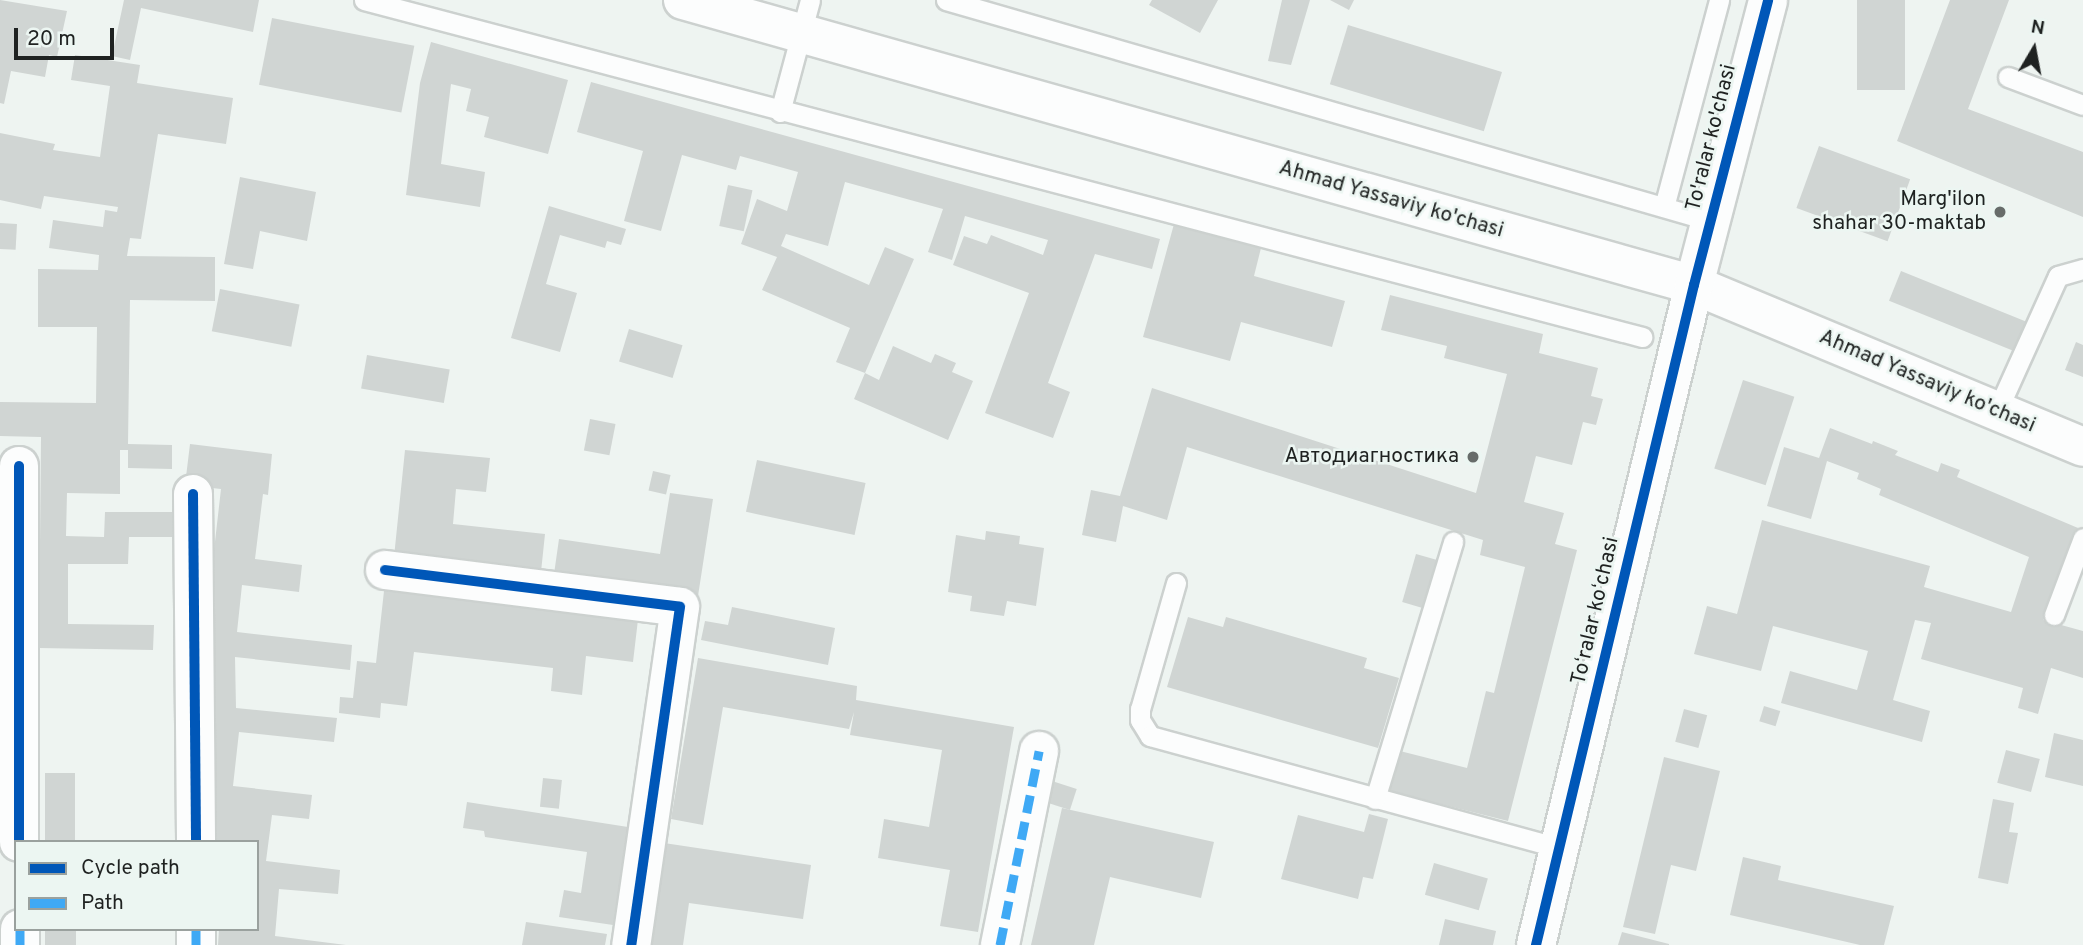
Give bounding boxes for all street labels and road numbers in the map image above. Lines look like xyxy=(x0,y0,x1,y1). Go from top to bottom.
street label: To'ralar ko'chasi xyxy=(1682,62,1742,214)
street label: Ahmad Yassaviy ko'chasi xyxy=(1275,156,1507,244)
street label: Ahmad Yassaviy ko'chasi xyxy=(1815,325,2039,439)
street label: Toʻralar koʻchasi xyxy=(1567,535,1625,687)

